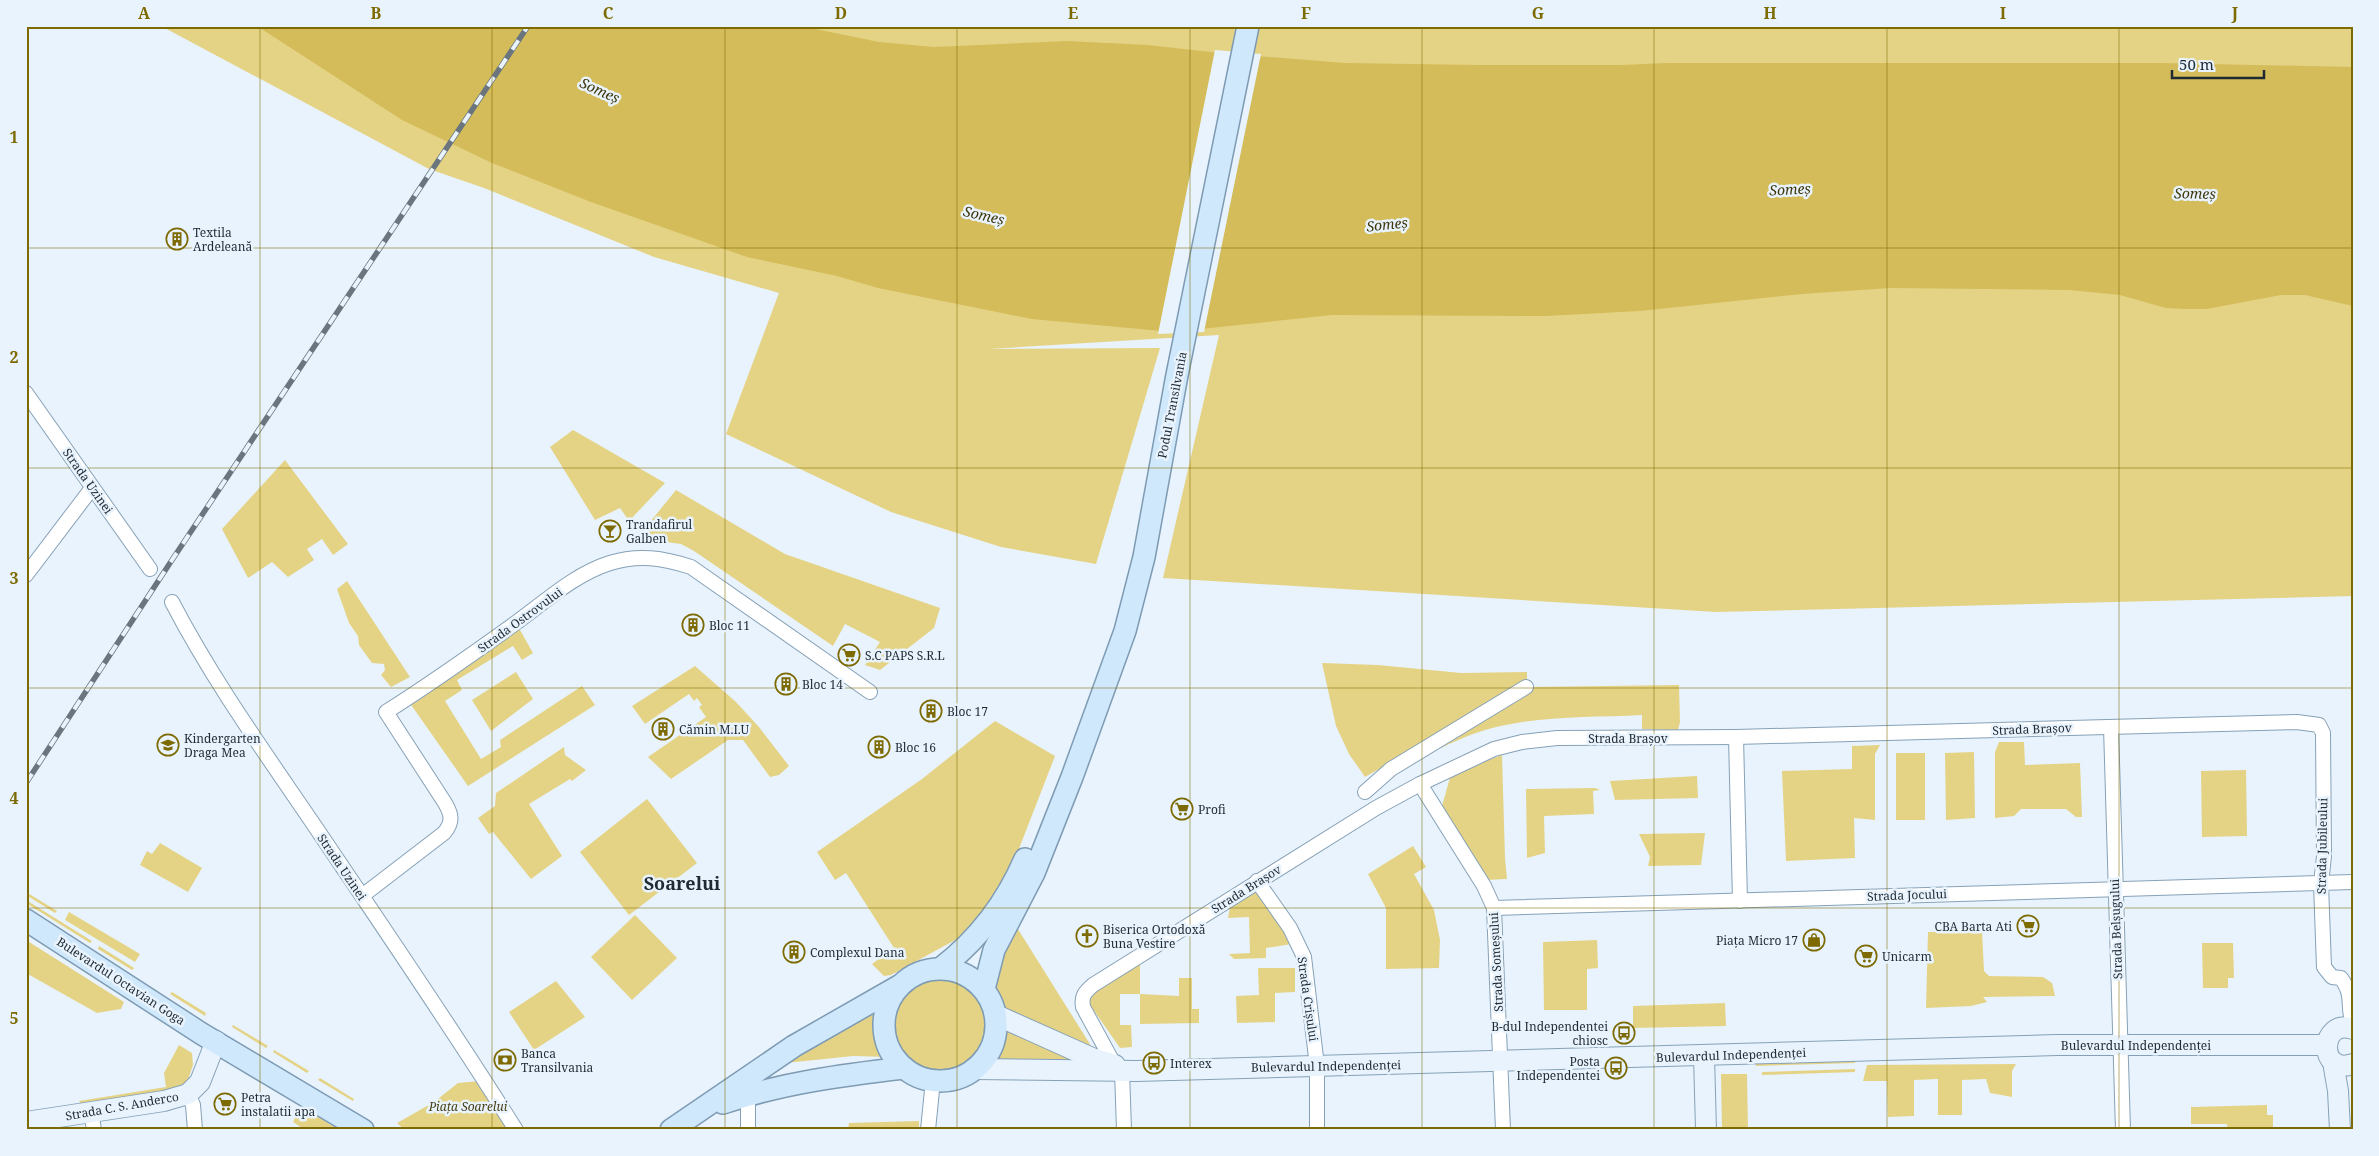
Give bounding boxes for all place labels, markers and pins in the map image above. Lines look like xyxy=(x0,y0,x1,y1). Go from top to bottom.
place label: Textila Ardeleană xyxy=(193,224,253,255)
building icon: Textila Ardeleană xyxy=(165,227,189,251)
place label: Trandafirul Galben xyxy=(626,516,693,547)
bar icon: Trandafirul Galben xyxy=(598,519,622,543)
building icon: Bloc 11 xyxy=(681,613,705,637)
place label: Bloc 11 xyxy=(709,617,750,634)
supermarket icon: S.C PAPS S.R.L xyxy=(837,643,861,667)
place label: S.C PAPS S.R.L xyxy=(865,647,945,664)
building icon: Bloc 14 xyxy=(774,672,798,696)
place label: Bloc 14 xyxy=(802,676,843,693)
building icon: Bloc 17 xyxy=(919,699,943,723)
place label: Bloc 17 xyxy=(947,703,988,720)
building icon: Cămin M.I.U xyxy=(651,717,675,741)
place label: Cămin M.I.U xyxy=(679,721,750,738)
place label: Kindergarten Draga Mea xyxy=(184,730,261,761)
school or university icon: Kindergarten Draga Mea xyxy=(156,733,180,757)
building icon: Bloc 16 xyxy=(867,735,891,759)
place label: Bloc 16 xyxy=(895,739,936,756)
supermarket icon: Profi xyxy=(1170,797,1194,821)
place label: Profi xyxy=(1198,801,1226,818)
supermarket icon: CBA Barta Ati xyxy=(2016,914,2040,938)
place label: CBA Barta Ati xyxy=(1935,918,2012,935)
place label: Biserica Ortodoxă Buna Vestire xyxy=(1103,921,1206,952)
church icon: Biserica Ortodoxă Buna Vestire xyxy=(1075,924,1099,948)
shop icon: Piața Micro 17 xyxy=(1802,928,1826,952)
place label: Piața Micro 17 xyxy=(1716,932,1798,949)
building icon: Complexul Dana xyxy=(782,940,806,964)
place label: Complexul Dana xyxy=(810,944,905,961)
supermarket icon: Unicarm xyxy=(1854,944,1878,968)
place label: Unicarm xyxy=(1882,948,1932,965)
place label: B-dul Independentei chiosc xyxy=(1491,1018,1608,1049)
bus stop icon: B-dul Independentei chiosc xyxy=(1612,1021,1636,1045)
place label: Banca Transilvania xyxy=(521,1045,594,1076)
bank icon: Banca Transilvania xyxy=(493,1048,517,1072)
bus stop icon: Interex xyxy=(1142,1051,1166,1075)
place label: Posta Independentei xyxy=(1517,1053,1600,1084)
place label: Interex xyxy=(1170,1055,1212,1072)
bus stop icon: Posta Independentei xyxy=(1604,1056,1628,1080)
place label: Petra instalatii apa xyxy=(241,1089,316,1120)
supermarket icon: Petra instalatii apa xyxy=(213,1092,237,1116)

